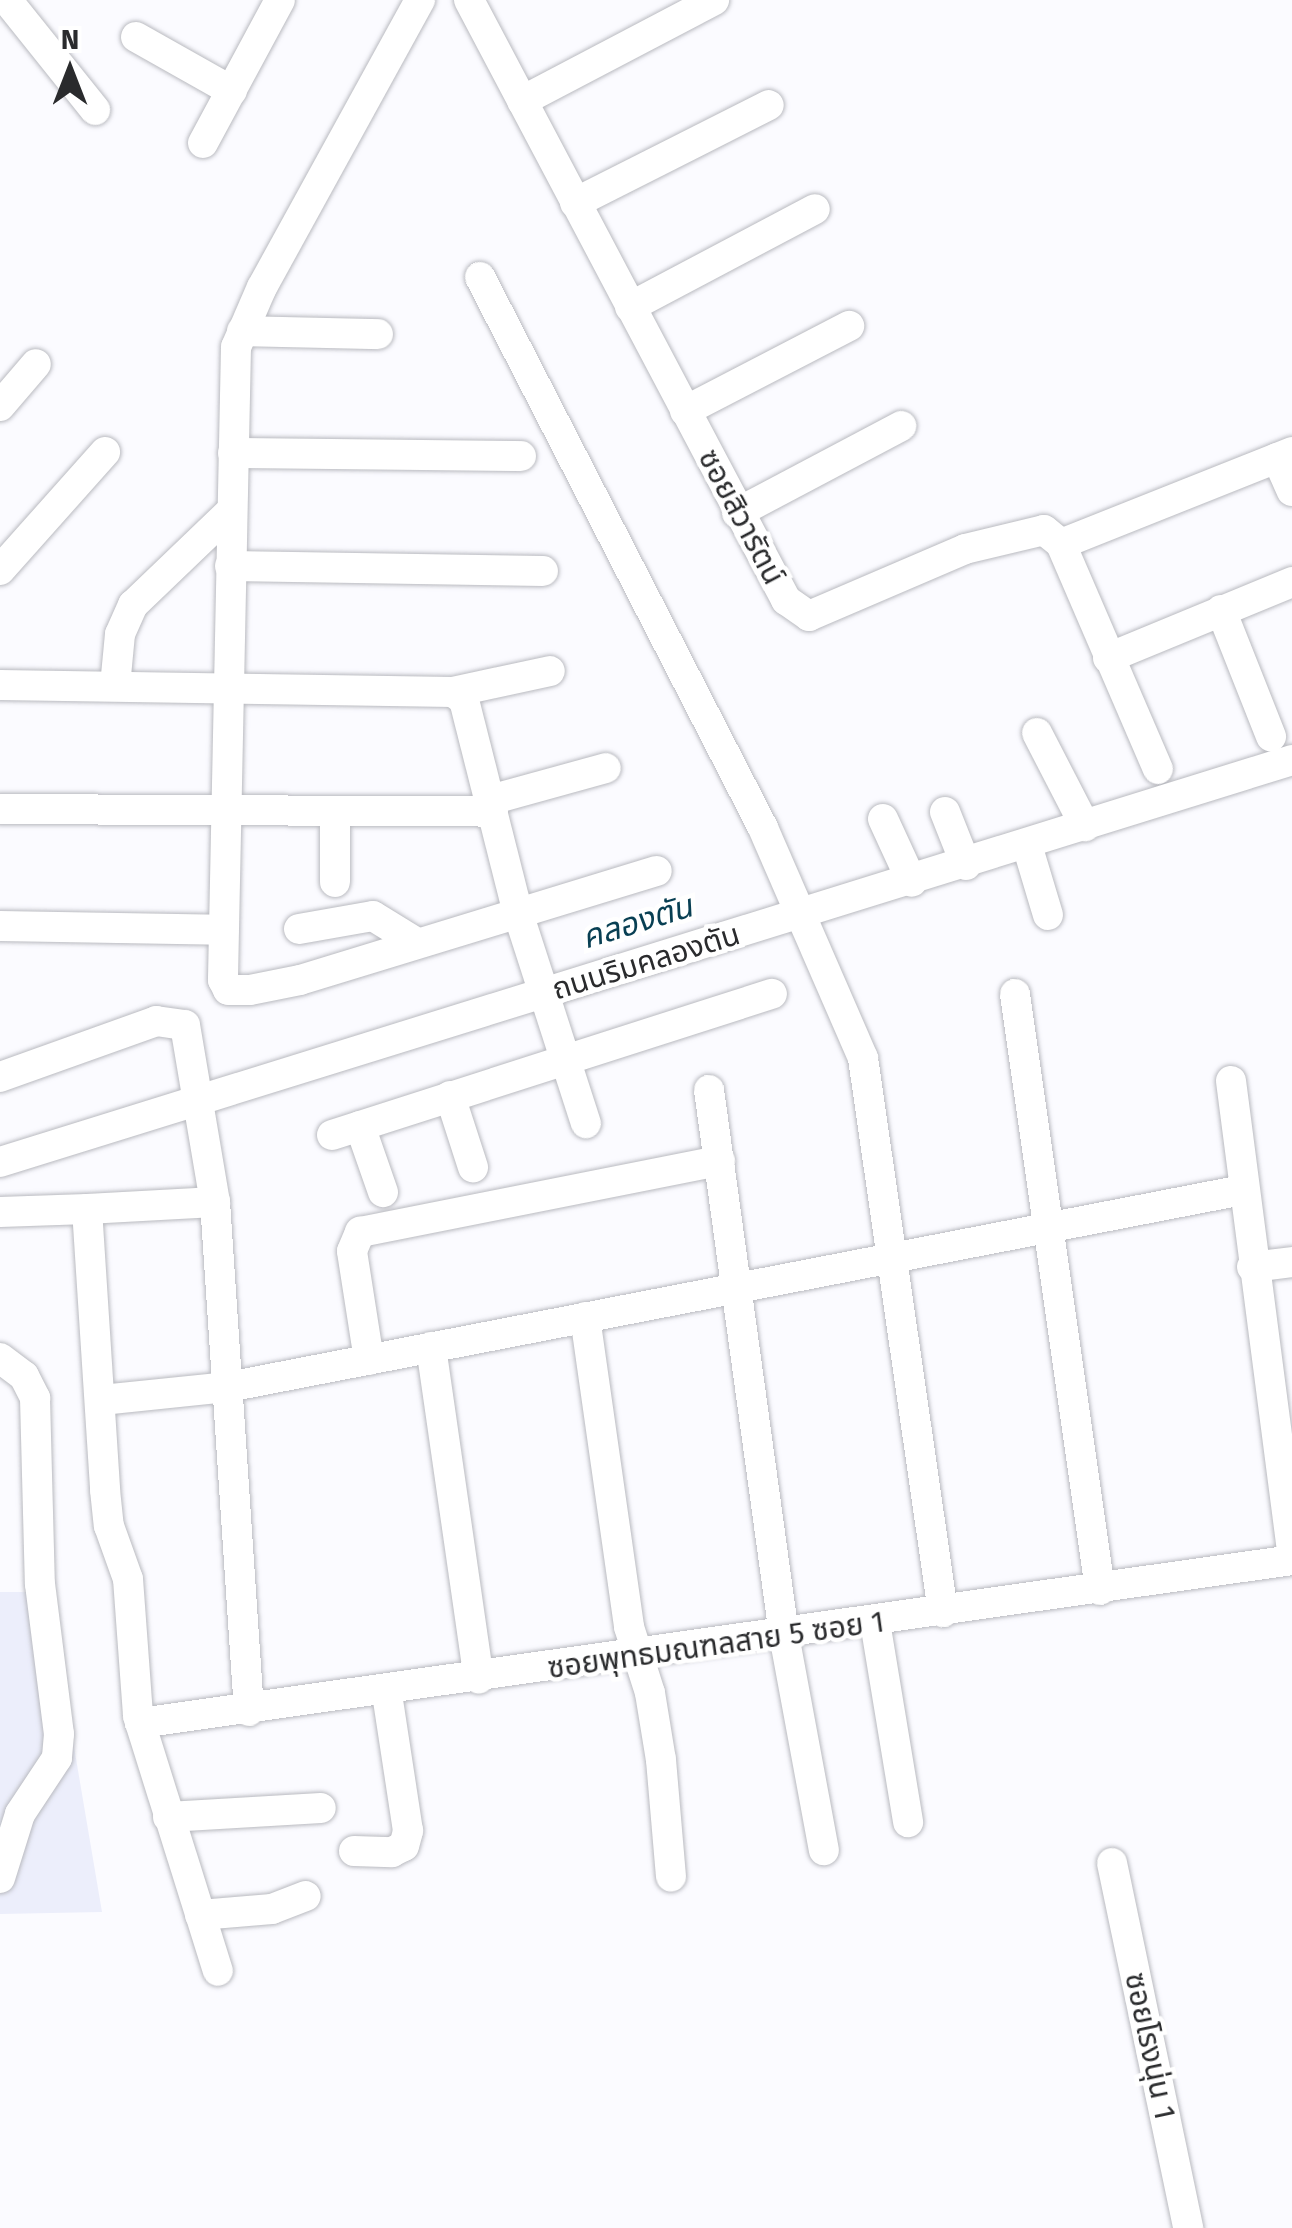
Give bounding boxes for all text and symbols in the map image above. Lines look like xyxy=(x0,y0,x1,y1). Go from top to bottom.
north arrow xyxy=(20,20,120,120)
text: N xyxy=(61,23,79,56)
street label: ซอยสิวารัตน์ xyxy=(690,443,792,591)
water label: คลองตัน xyxy=(577,887,697,957)
street label: ถนนริมคลองตัน xyxy=(548,916,744,1008)
street label: ซอยพุทธมณฑลสาย 5 ซอย 1 xyxy=(545,1604,887,1686)
street label: ซอยโรงนุ่น 1 xyxy=(1117,1969,1183,2123)

